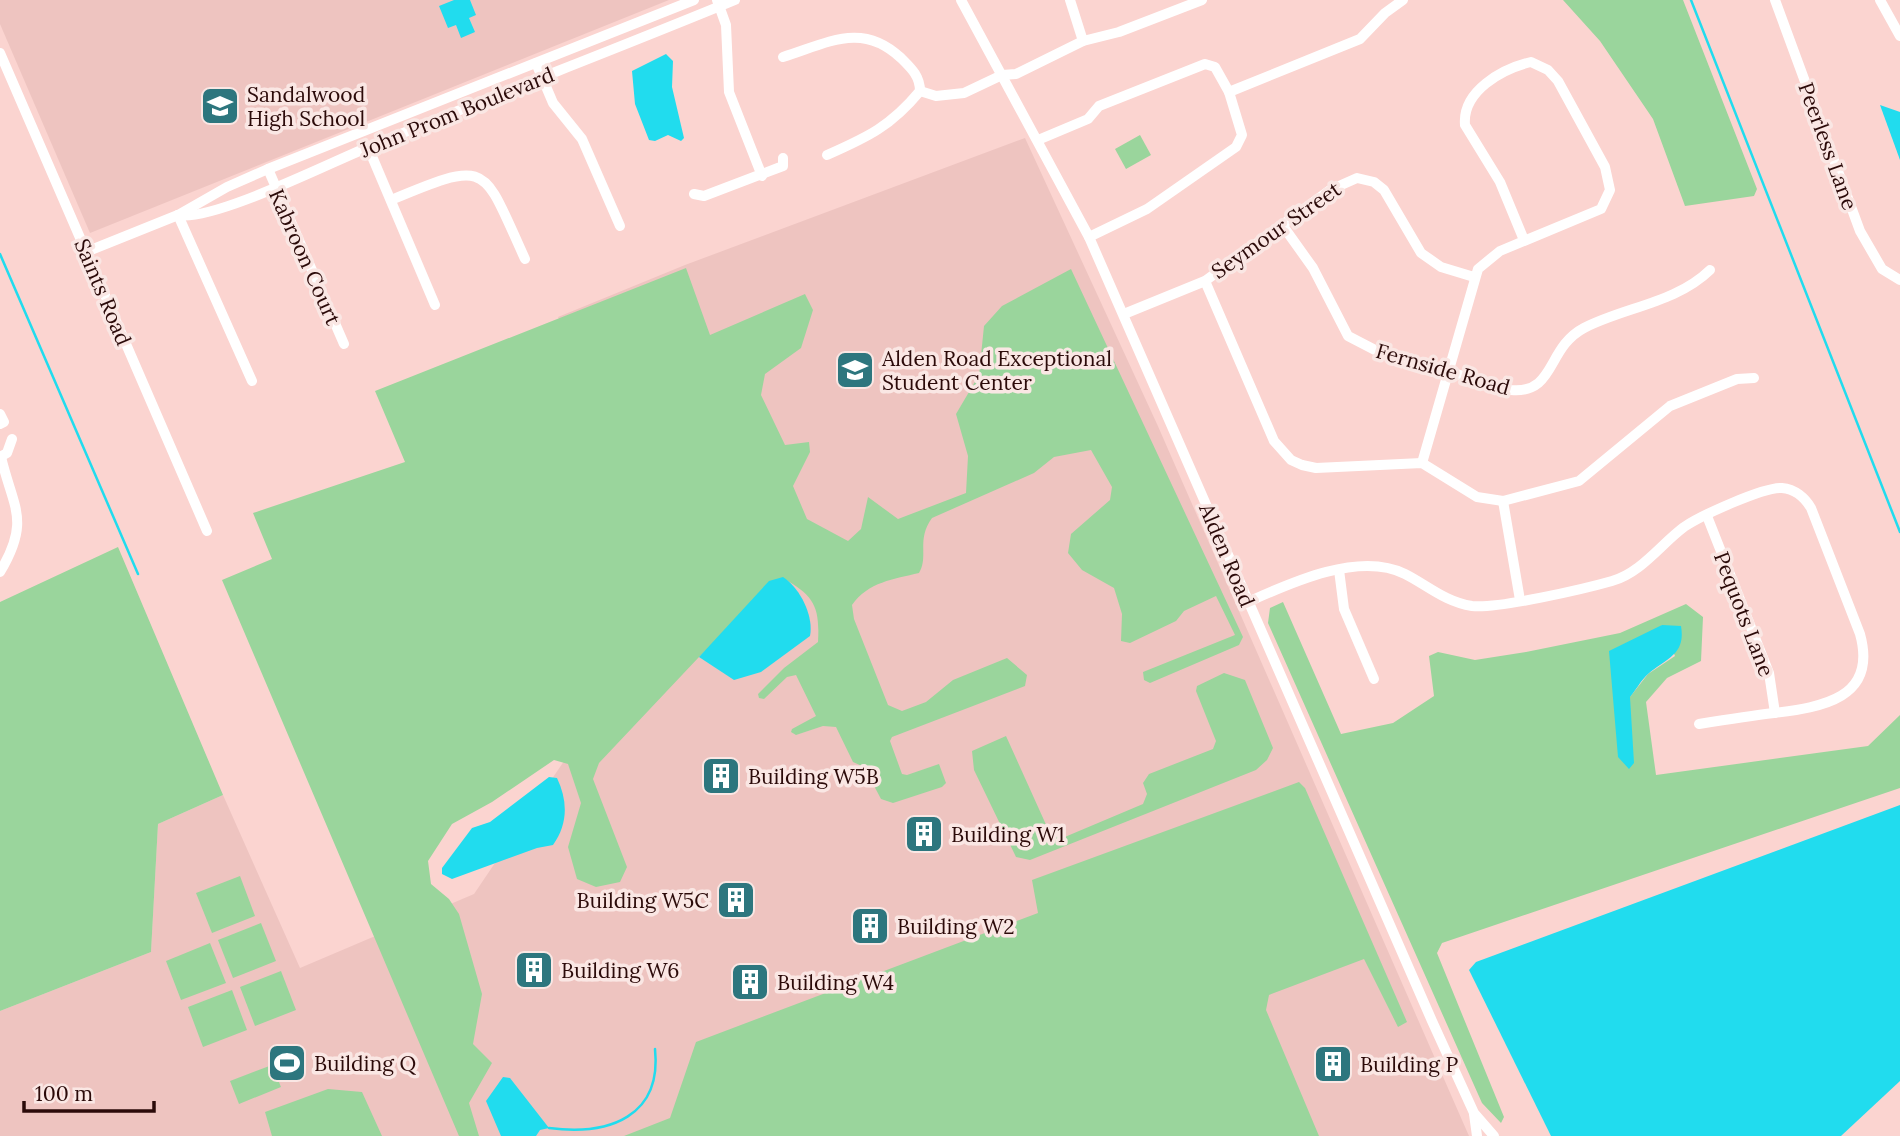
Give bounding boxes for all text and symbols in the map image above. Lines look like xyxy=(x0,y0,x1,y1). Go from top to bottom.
street label: John Prom Boulevard xyxy=(355,61,558,164)
street label: Peerless Lane xyxy=(1792,79,1864,213)
place label: Sandalwood High School xyxy=(247,81,365,132)
school or university icon: Sandalwood High School xyxy=(199,85,241,127)
street label: Seymour Street xyxy=(1206,175,1347,285)
street label: Kabroon Court xyxy=(263,185,347,330)
street label: Saints Road xyxy=(68,235,138,349)
street label: Fernside Road xyxy=(1373,337,1513,401)
place label: Alden Road Exceptional Student Center xyxy=(881,345,1112,396)
school or university icon: Alden Road Exceptional Student Center xyxy=(834,349,876,391)
street label: Alden Road xyxy=(1193,498,1261,611)
street label: Pequots Lane xyxy=(1708,548,1780,680)
building icon: Building W5B xyxy=(700,755,742,797)
place label: Building W5B xyxy=(748,763,879,790)
building icon: Building W1 xyxy=(903,813,945,855)
place label: Building W1 xyxy=(951,821,1065,848)
building icon: Building W5C xyxy=(715,879,757,921)
place label: Building W5C xyxy=(577,887,709,914)
building icon: Building W2 xyxy=(849,905,891,947)
place label: Building W2 xyxy=(897,913,1015,940)
building icon: Building W6 xyxy=(513,949,555,991)
place label: Building W6 xyxy=(561,957,679,984)
building icon: Building W4 xyxy=(729,961,771,1003)
place label: Building W4 xyxy=(777,969,894,996)
sports icon: Building Q xyxy=(266,1042,308,1084)
building icon: Building P xyxy=(1312,1043,1354,1085)
place label: Building Q xyxy=(314,1050,416,1077)
place label: Building P xyxy=(1360,1051,1458,1078)
scale bar xyxy=(24,1070,154,1114)
text: 100 m xyxy=(35,1080,93,1107)

